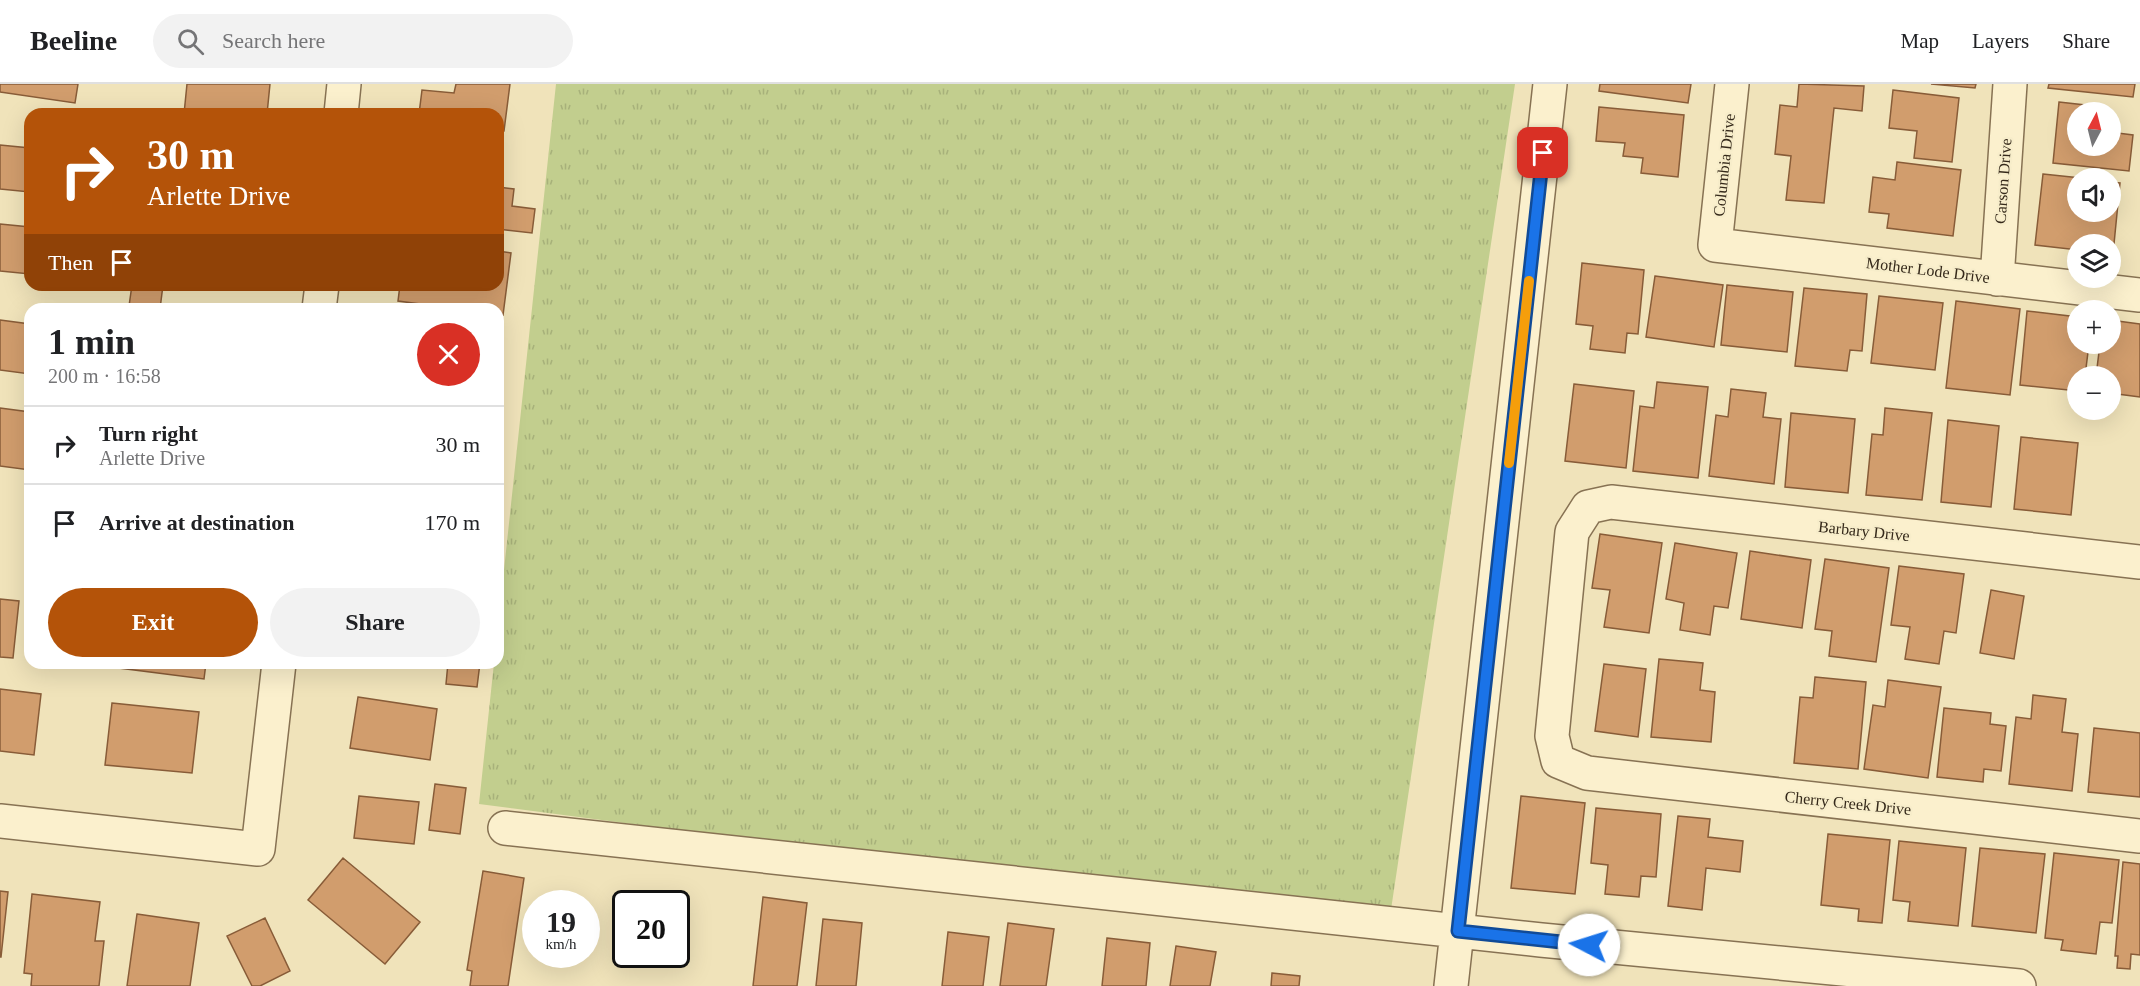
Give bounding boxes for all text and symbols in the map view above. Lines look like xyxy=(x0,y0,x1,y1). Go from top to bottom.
search box xyxy=(153,14,573,68)
text: Beeline xyxy=(30,25,117,56)
icon: search xyxy=(174,25,207,58)
text: Search here xyxy=(222,28,325,53)
text: Map xyxy=(1901,29,1939,53)
text: Layers xyxy=(1972,29,2029,53)
text: Share xyxy=(2062,29,2110,53)
north arrow xyxy=(2067,102,2121,156)
map controls xyxy=(2067,102,2121,420)
street label: Columbia Drive xyxy=(1710,113,1738,217)
pin xyxy=(1517,127,1568,178)
icon: right xyxy=(48,132,126,210)
text: 30 m xyxy=(147,132,235,178)
icon: arrive xyxy=(1526,136,1559,169)
street label: Carson Drive xyxy=(1992,138,2014,224)
button: sound xyxy=(2067,168,2121,222)
text: Arlette Drive xyxy=(147,181,290,211)
button: layers xyxy=(2067,234,2121,288)
icon: arrive xyxy=(105,246,138,279)
text: Then xyxy=(48,250,93,275)
street label: Mother Lode Drive xyxy=(1865,254,1991,286)
button: + xyxy=(2067,300,2121,354)
text: 1 min xyxy=(48,322,135,362)
button: close xyxy=(417,323,480,386)
text: 200 m · 16:58 xyxy=(48,365,161,387)
button: − xyxy=(2067,366,2121,420)
text: Turn right xyxy=(99,421,198,446)
icon: right xyxy=(48,429,81,462)
text: 30 m xyxy=(435,432,480,457)
text: Arlette Drive xyxy=(99,447,205,469)
icon: arrive xyxy=(48,507,81,540)
text: Arrive at destination xyxy=(99,510,295,535)
text: 170 m xyxy=(424,510,480,535)
street label: Barbary Drive xyxy=(1817,518,1911,545)
button: Exit xyxy=(48,588,258,657)
button: Share xyxy=(270,588,480,657)
street label: Cherry Creek Drive xyxy=(1784,788,1912,819)
speed limit sign: 20 xyxy=(612,890,690,968)
text: 19 xyxy=(546,905,576,938)
position arrow xyxy=(1557,913,1621,977)
text: km/h xyxy=(546,936,576,952)

